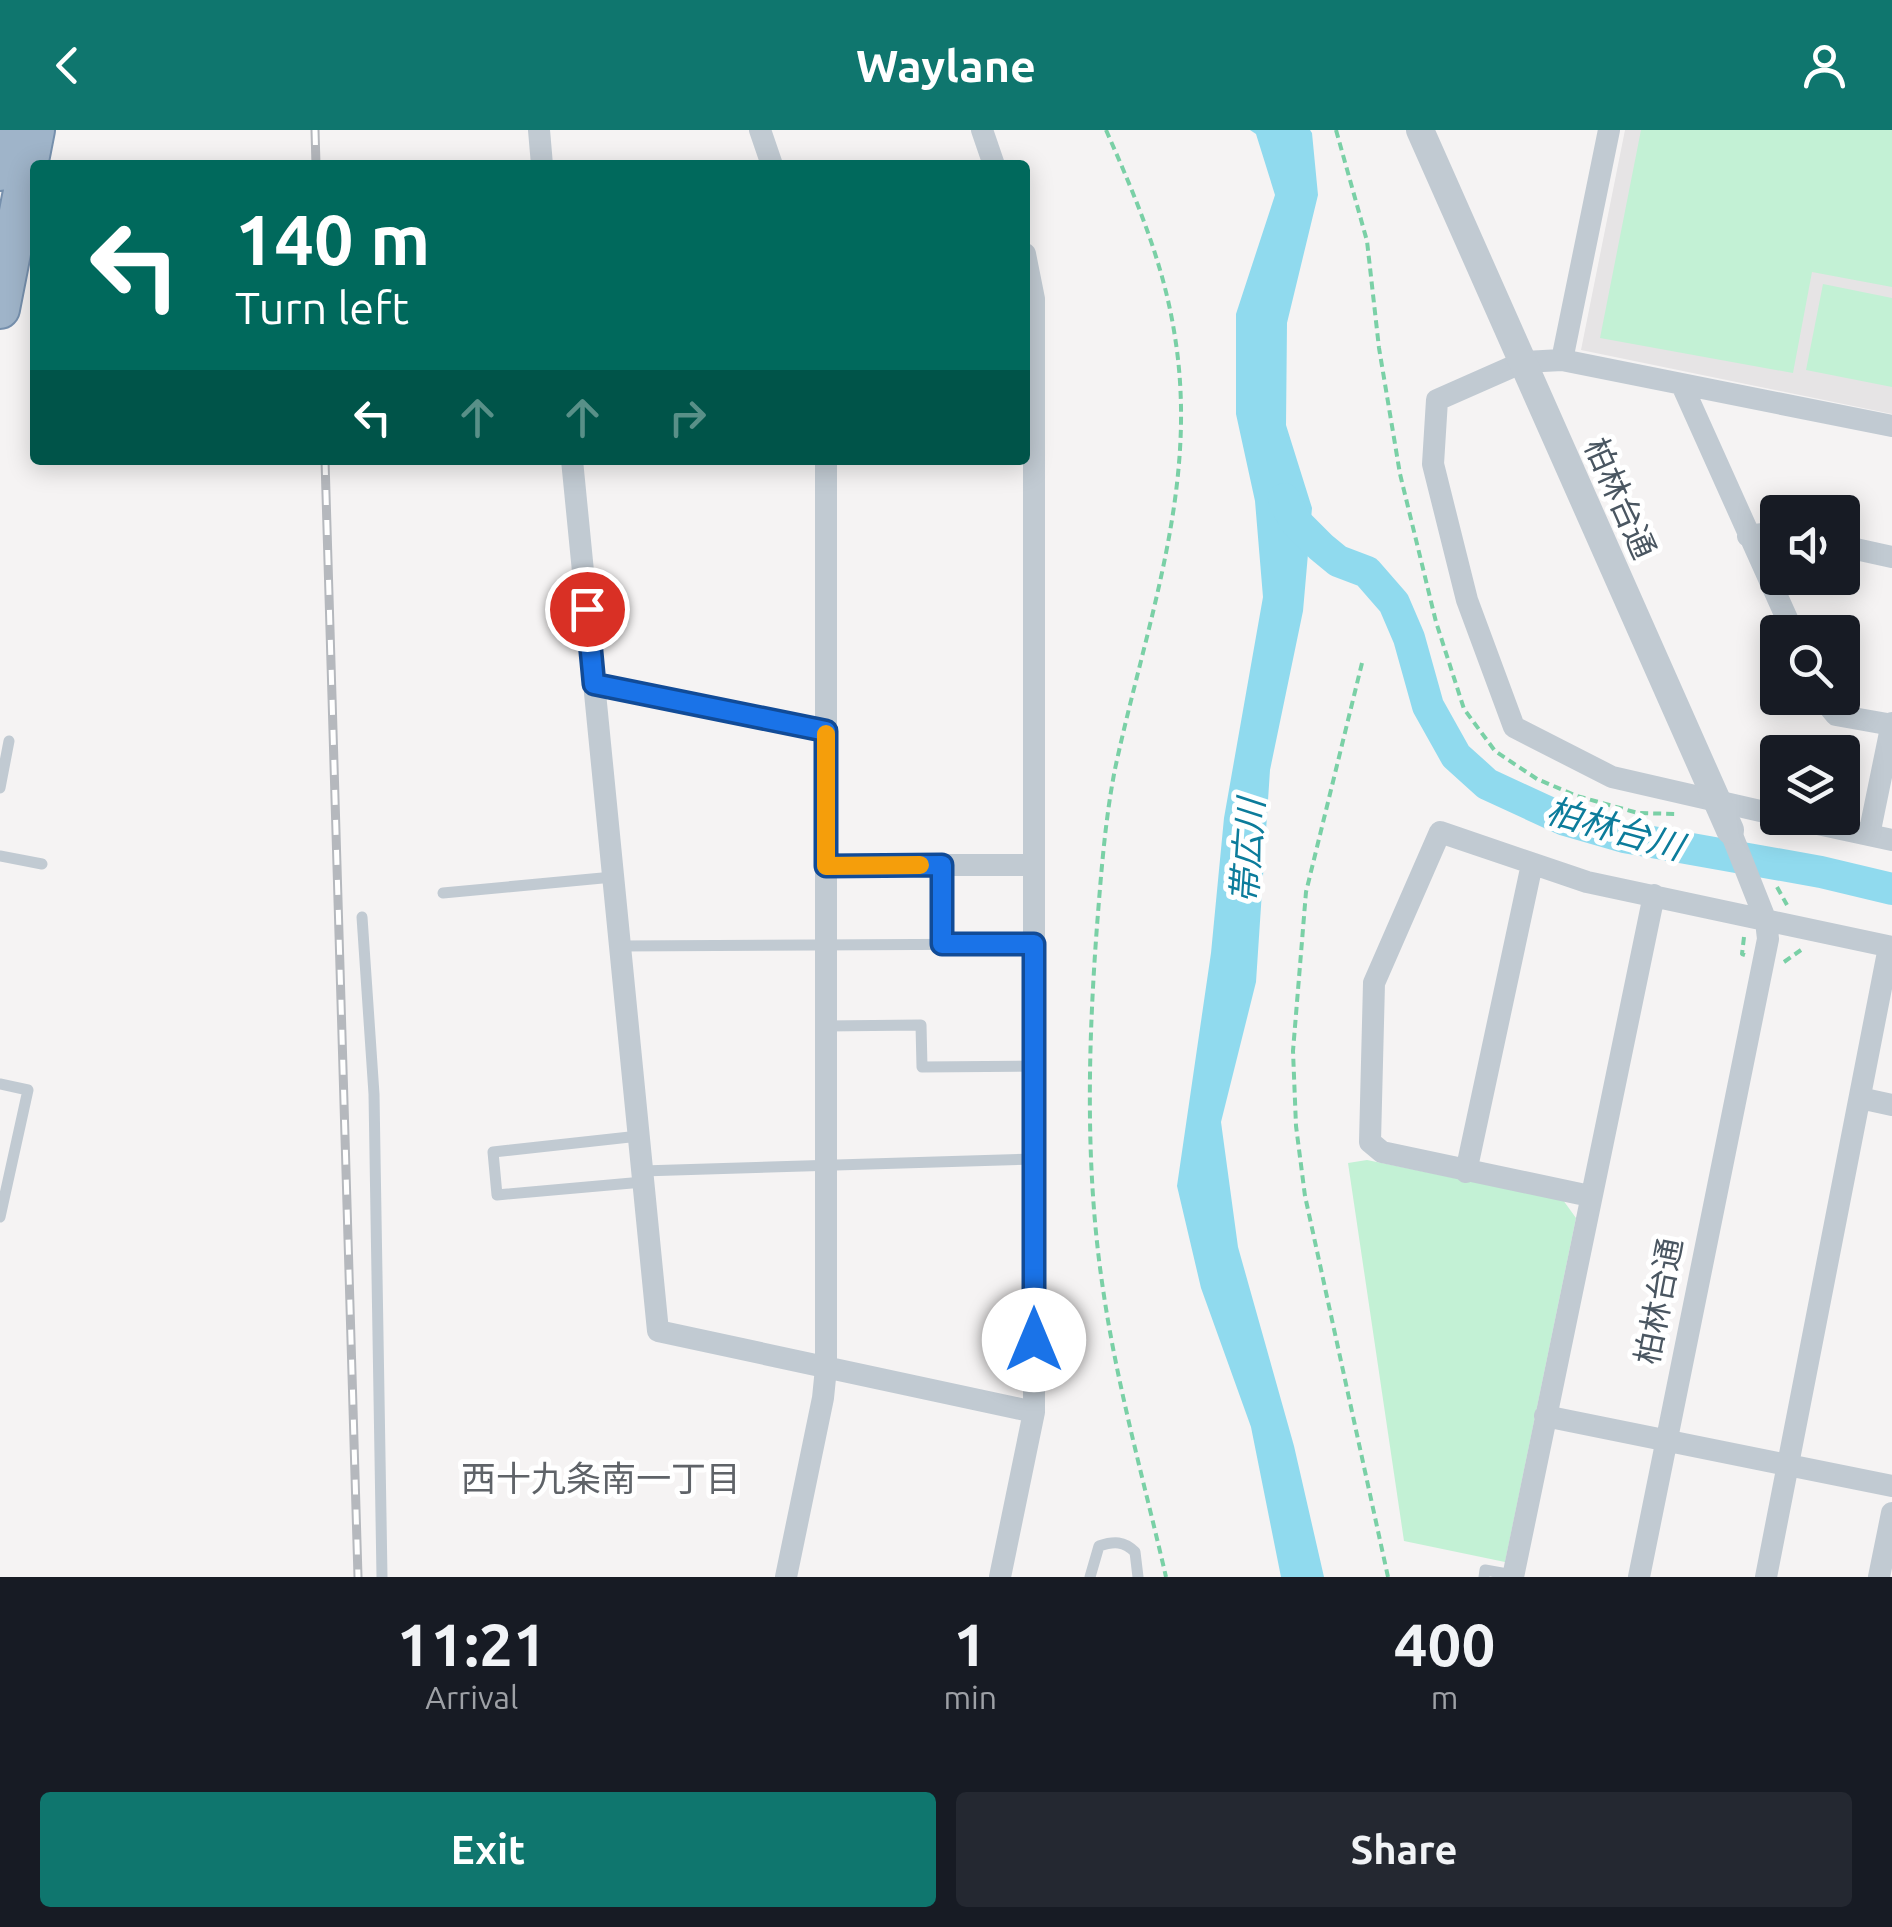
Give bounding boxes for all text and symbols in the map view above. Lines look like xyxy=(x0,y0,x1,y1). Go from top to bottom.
icon: back xyxy=(40,38,95,93)
icon: person xyxy=(1797,38,1852,93)
text: Waylane xyxy=(856,40,1036,91)
icon: left xyxy=(70,200,200,330)
text: 140 m xyxy=(235,200,430,278)
text: Turn left xyxy=(235,282,409,333)
icon: left xyxy=(345,390,400,445)
icon: ahead xyxy=(450,390,505,445)
icon: ahead xyxy=(555,390,610,445)
icon: right xyxy=(660,390,715,445)
street label: 柏林台通 xyxy=(1579,432,1663,564)
map controls xyxy=(1760,495,1860,835)
button: sound xyxy=(1760,495,1860,595)
pin xyxy=(545,567,630,652)
icon: arrive xyxy=(560,582,615,637)
button: search xyxy=(1760,615,1860,715)
button: layers xyxy=(1760,735,1860,835)
water label: 柏林台川 xyxy=(1542,789,1692,868)
water label: 帯広川 xyxy=(1223,793,1271,905)
street label: 柏林台通 xyxy=(1628,1235,1688,1367)
position arrow xyxy=(982,1288,1086,1392)
district label: 西十九条南一丁目 xyxy=(461,1458,741,1498)
text: 11:21 xyxy=(397,1610,547,1677)
text: 1 xyxy=(953,1610,987,1677)
text: 400 xyxy=(1394,1610,1495,1677)
text: Arrival xyxy=(425,1679,518,1715)
text: min xyxy=(943,1679,997,1715)
text: m xyxy=(1431,1679,1458,1715)
button: Exit xyxy=(40,1792,936,1907)
button: Share xyxy=(956,1792,1852,1907)

